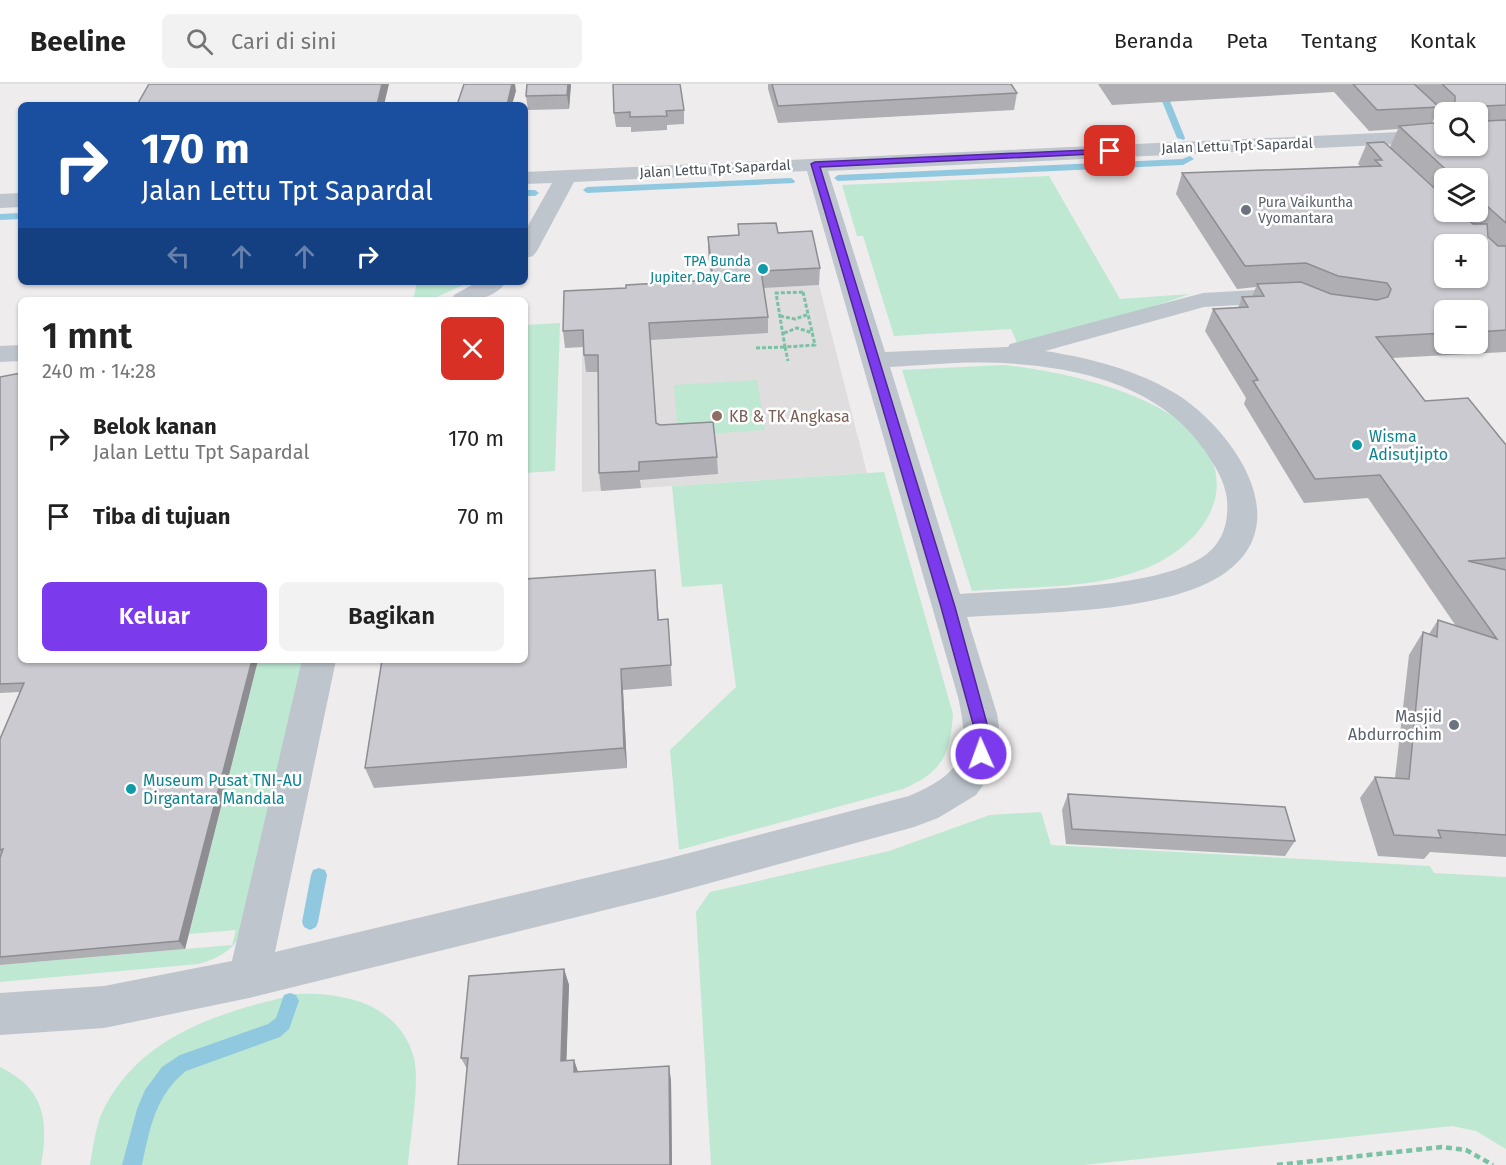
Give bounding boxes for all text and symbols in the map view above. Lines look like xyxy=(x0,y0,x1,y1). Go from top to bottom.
search box xyxy=(162,14,582,68)
text: Beeline xyxy=(30,25,126,58)
icon: search xyxy=(183,25,216,58)
text: Cari di sini xyxy=(231,28,336,55)
text: Beranda xyxy=(1114,28,1193,54)
text: Peta xyxy=(1226,28,1268,54)
text: Tentang xyxy=(1301,28,1377,54)
text: Kontak xyxy=(1410,28,1476,54)
map controls xyxy=(1434,102,1488,354)
button: search xyxy=(1434,102,1488,156)
text: 170 m xyxy=(141,124,250,174)
pin xyxy=(1084,125,1135,176)
icon: right xyxy=(42,126,120,204)
icon: arrive xyxy=(1093,134,1126,167)
street label: Jalan Lettu Tpt Sapardal xyxy=(1161,135,1313,157)
street label: Jalan Lettu Tpt Sapardal xyxy=(639,157,791,181)
button: layers xyxy=(1434,168,1488,222)
text: Jalan Lettu Tpt Sapardal xyxy=(141,175,433,207)
place label: Pura Vaikuntha Vyomantara xyxy=(1258,194,1353,227)
marker: Pura Vaikuntha Vyomantara xyxy=(1239,203,1253,217)
button: + xyxy=(1434,234,1488,288)
icon: left xyxy=(162,240,195,273)
icon: ahead xyxy=(225,240,258,273)
icon: ahead xyxy=(288,240,321,273)
icon: right xyxy=(351,240,384,273)
place label: TPA Bunda Jupiter Day Care xyxy=(650,253,751,286)
marker: TPA Bunda Jupiter Day Care xyxy=(756,262,770,276)
button: − xyxy=(1434,300,1488,354)
text: 1 mnt xyxy=(42,314,132,358)
button: close xyxy=(441,317,504,380)
text: 240 m · 14:28 xyxy=(42,359,156,383)
place label: KB & TK Angkasa xyxy=(729,407,850,426)
marker: KB & TK Angkasa xyxy=(710,409,724,423)
text: Belok kanan xyxy=(93,413,217,440)
icon: right xyxy=(42,422,75,455)
text: 170 m xyxy=(448,425,504,452)
place label: Wisma Adisutjipto xyxy=(1369,427,1448,464)
marker: Wisma Adisutjipto xyxy=(1350,438,1364,452)
text: Jalan Lettu Tpt Sapardal xyxy=(93,440,309,464)
icon: arrive xyxy=(42,500,75,533)
text: Tiba di tujuan xyxy=(93,503,230,530)
text: 70 m xyxy=(458,503,504,530)
button: Keluar xyxy=(42,582,267,651)
button: Bagikan xyxy=(279,582,504,651)
place label: Masjid Abdurrochim xyxy=(1348,707,1442,744)
marker: Masjid Abdurrochim xyxy=(1447,718,1461,732)
position arrow xyxy=(949,722,1013,786)
place label: Museum Pusat TNI-AU Dirgantara Mandala xyxy=(143,771,302,808)
marker: Museum Pusat TNI-AU Dirgantara Mandala xyxy=(124,782,138,796)

